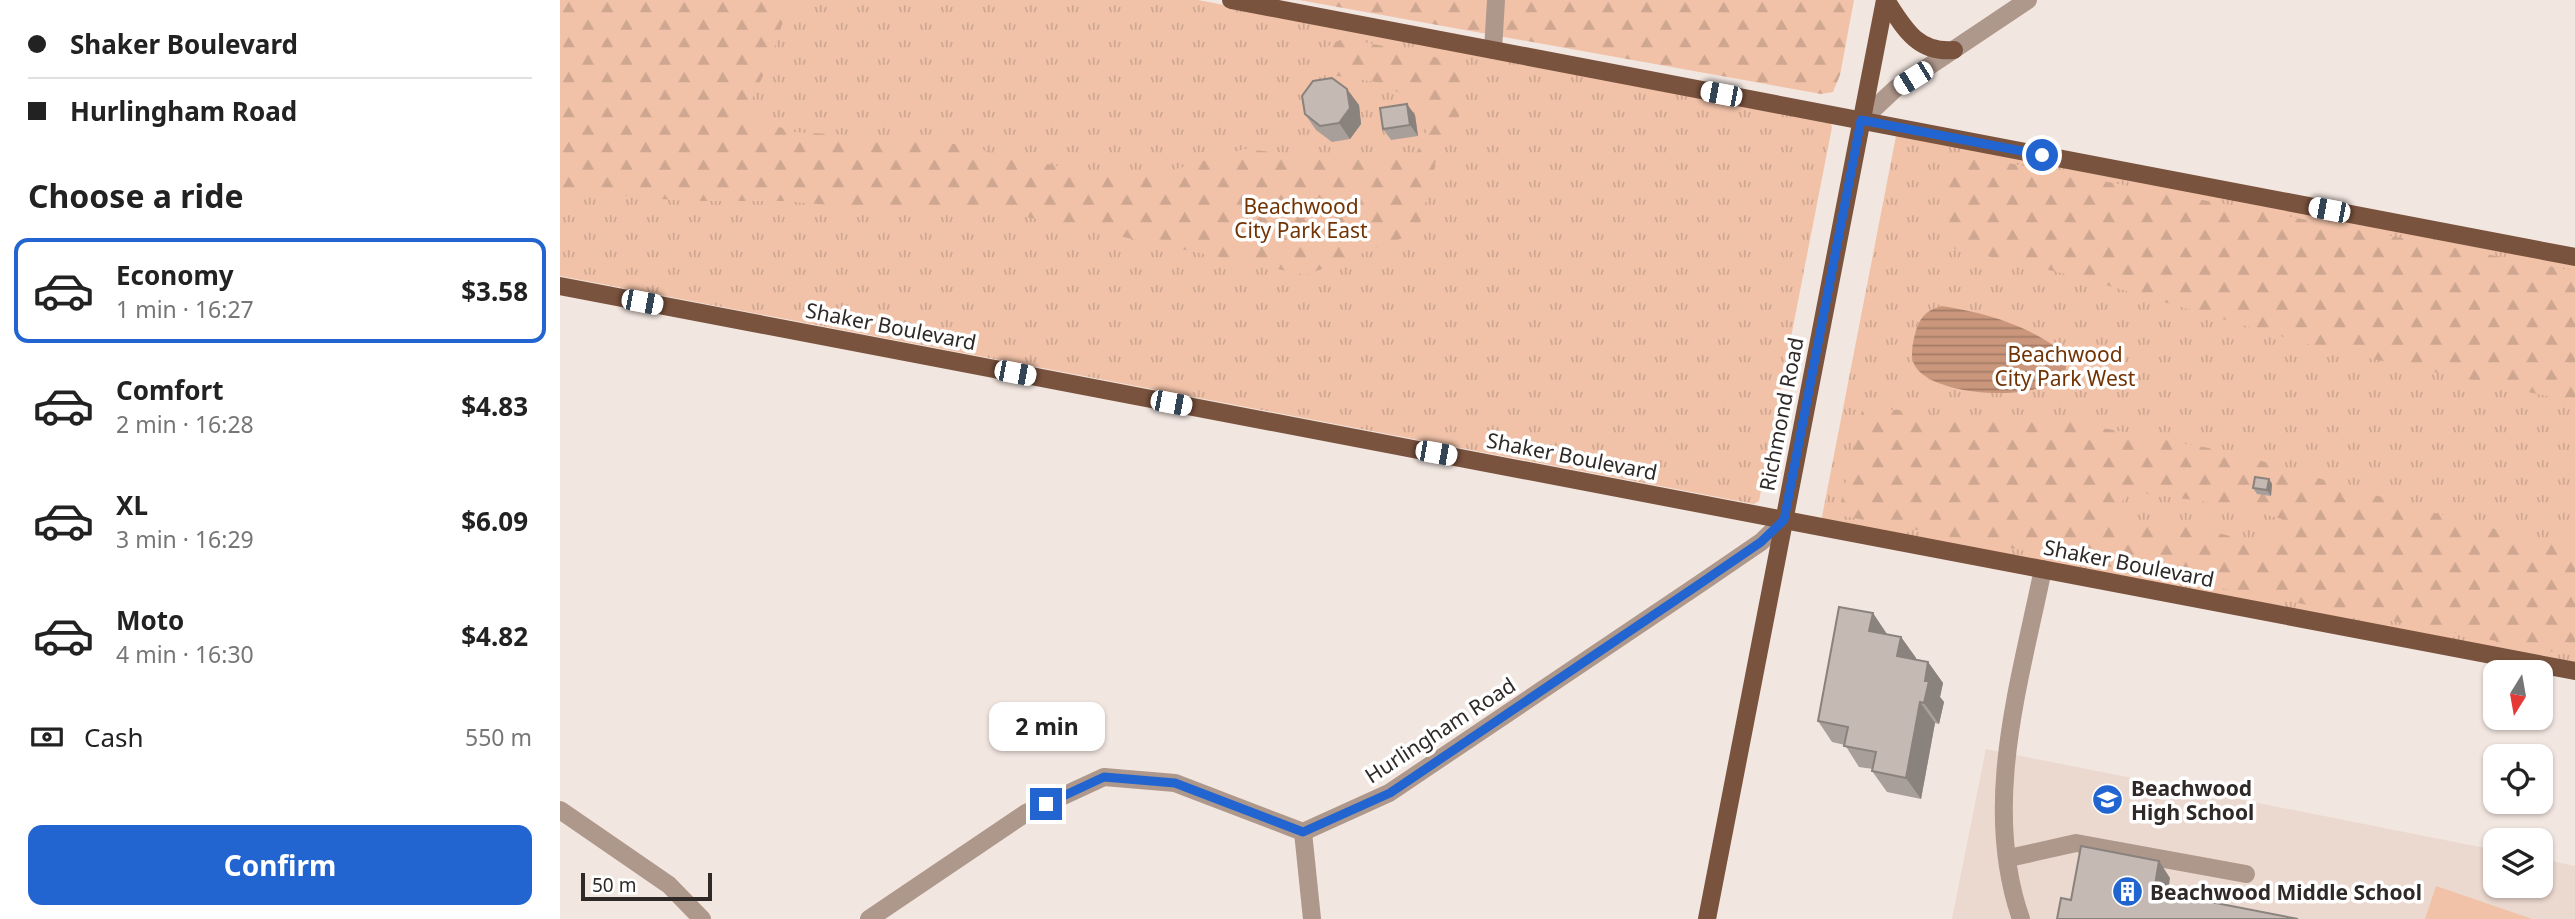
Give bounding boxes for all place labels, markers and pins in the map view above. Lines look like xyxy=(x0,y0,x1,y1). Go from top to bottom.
place label: Beachwood High School xyxy=(2131,774,2254,826)
school or university icon: Beachwood High School xyxy=(2091,783,2125,817)
building icon: Beachwood Middle School xyxy=(2110,875,2144,909)
place label: Beachwood Middle School xyxy=(2150,878,2422,906)

